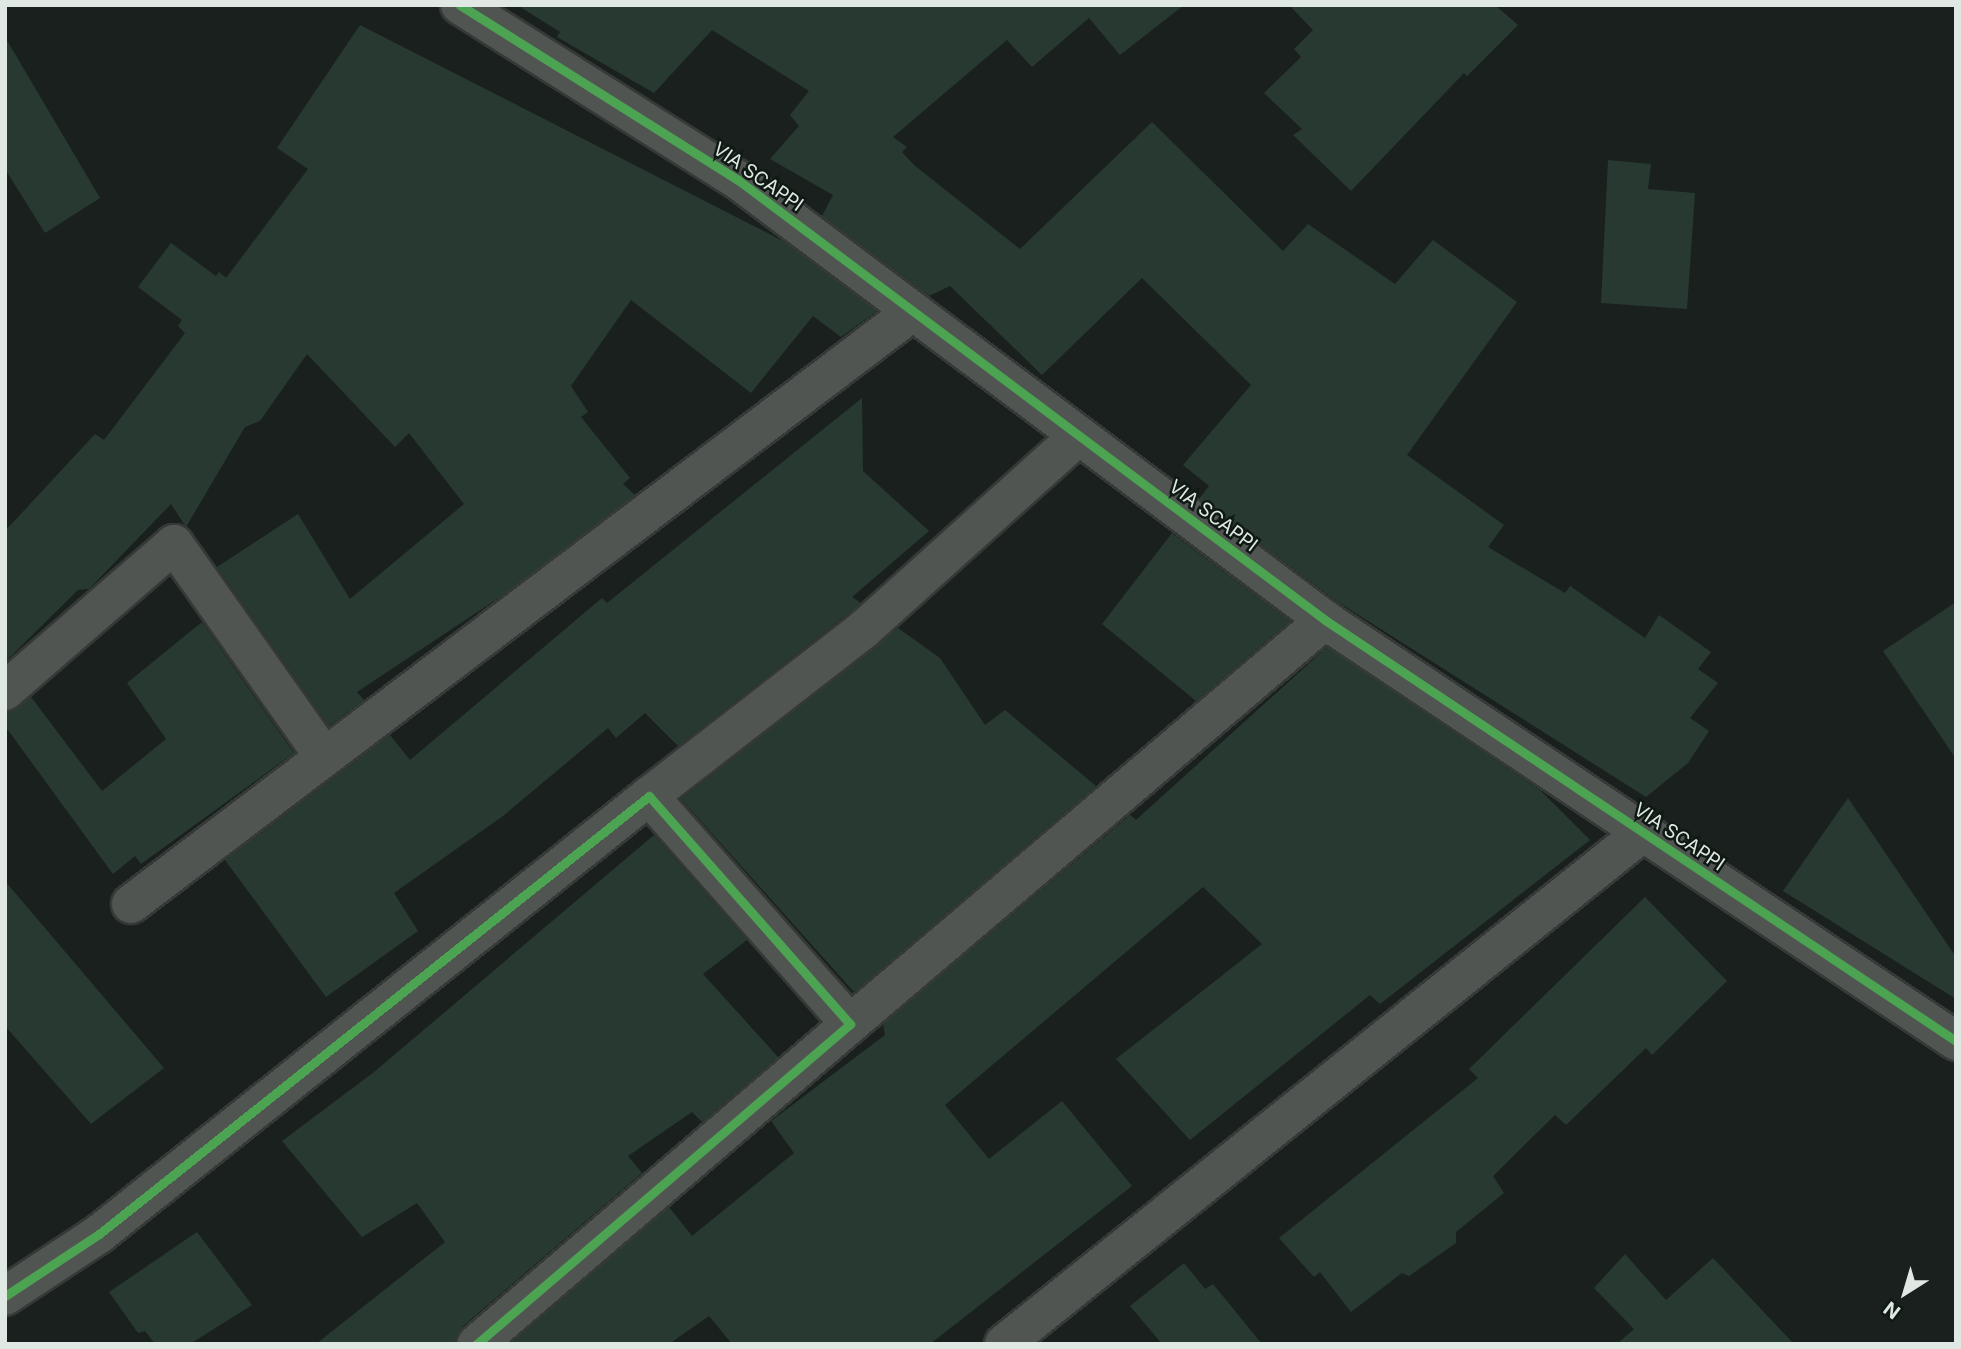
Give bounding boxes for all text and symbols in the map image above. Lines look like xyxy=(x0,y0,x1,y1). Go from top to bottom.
street label: VIA SCAPPI xyxy=(709,138,807,216)
street label: VIA SCAPPI xyxy=(1164,475,1262,557)
street label: VIA SCAPPI xyxy=(1629,798,1729,876)
north arrow xyxy=(1870,1258,1940,1328)
text: N xyxy=(1879,1297,1905,1324)

